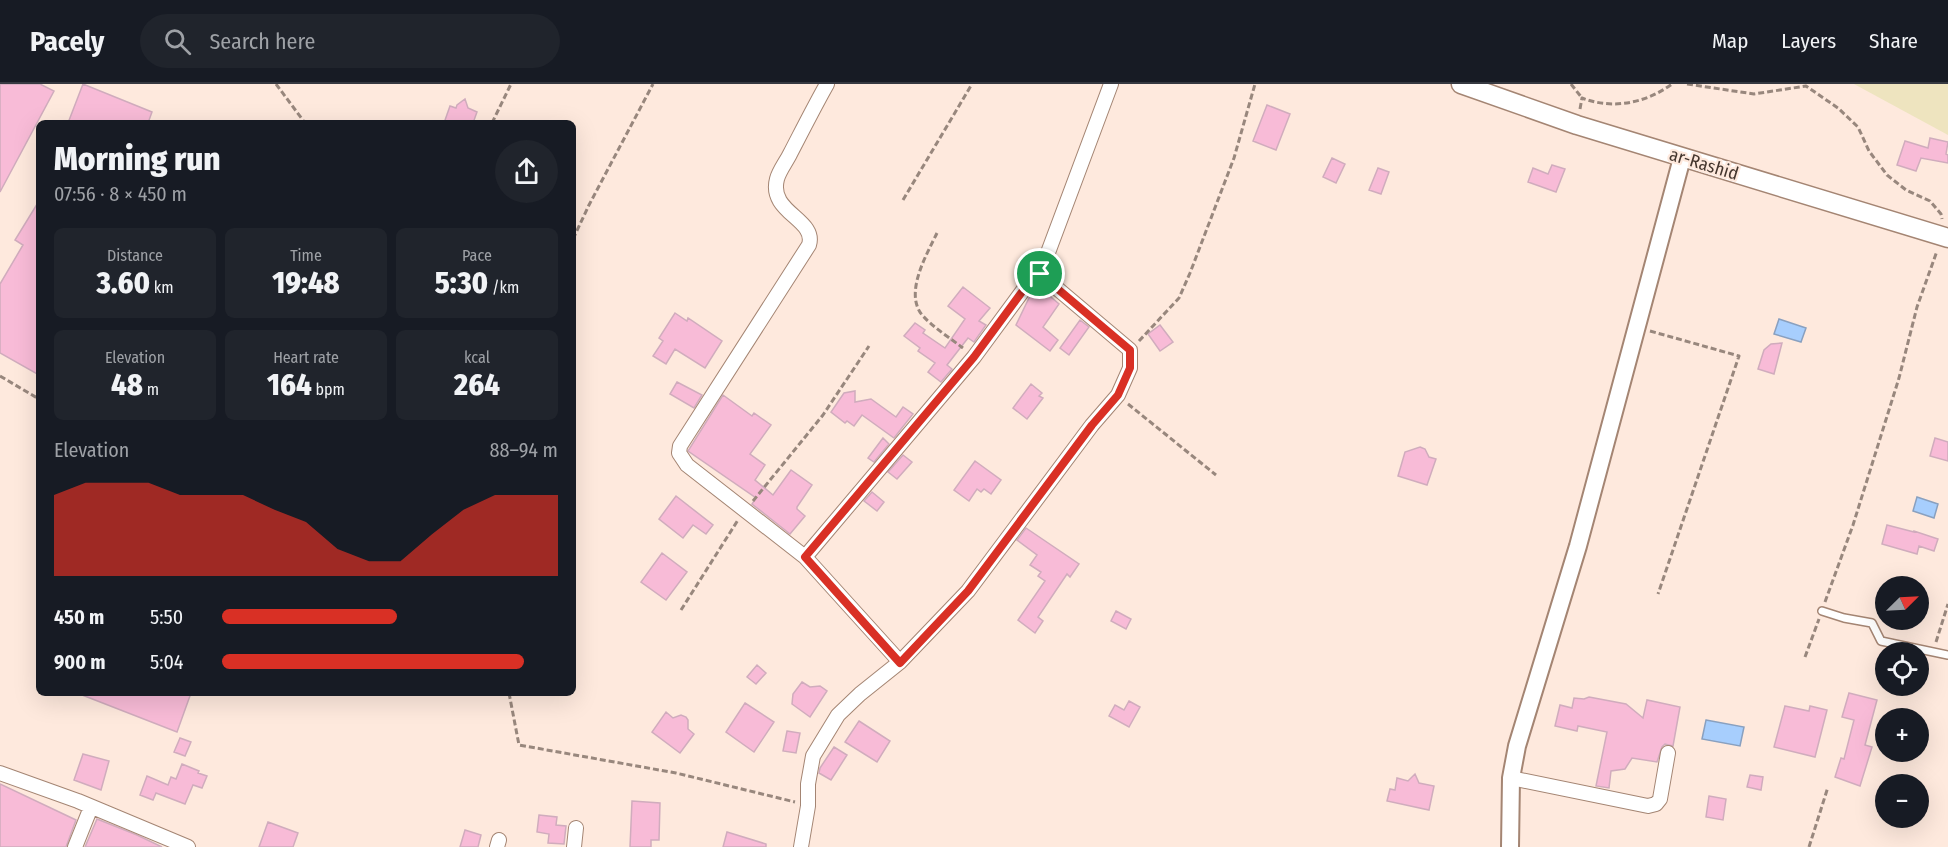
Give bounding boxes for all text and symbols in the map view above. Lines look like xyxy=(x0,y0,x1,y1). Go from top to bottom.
search box xyxy=(140,14,560,68)
text: Pacely xyxy=(30,25,104,58)
icon: search xyxy=(161,25,194,58)
text: Search here xyxy=(209,28,315,55)
text: Map xyxy=(1712,28,1748,54)
text: Layers xyxy=(1781,28,1836,54)
text: Share xyxy=(1869,28,1918,54)
text: Morning run xyxy=(54,139,221,179)
button: share xyxy=(495,140,558,203)
street label: ar-Rashid xyxy=(1667,143,1741,185)
text: 07:56 · 8 × 450 m xyxy=(54,182,187,206)
text: Distance xyxy=(107,246,163,265)
text: Time xyxy=(290,246,322,265)
text: Pace xyxy=(462,246,492,265)
pin xyxy=(1014,248,1065,299)
icon: arrive xyxy=(1023,257,1056,290)
text: 3.60 xyxy=(96,265,150,301)
text: 19:48 xyxy=(272,265,340,301)
text: 5:30 xyxy=(435,265,488,301)
text: km xyxy=(150,278,174,297)
text: /km xyxy=(488,278,519,297)
text: Elevation xyxy=(105,348,165,367)
text: Heart rate xyxy=(273,348,339,367)
text: kcal xyxy=(464,348,490,367)
text: 48 xyxy=(111,367,143,403)
text: 164 xyxy=(267,367,312,403)
text: 264 xyxy=(454,367,500,403)
text: m xyxy=(143,380,159,399)
text: bpm xyxy=(312,380,345,399)
text: Elevation xyxy=(54,438,129,462)
text: 88–94 m xyxy=(489,438,558,462)
north arrow xyxy=(1875,576,1929,630)
map controls xyxy=(1875,576,1929,828)
text: 450 m xyxy=(54,605,104,629)
text: 5:50 xyxy=(150,605,183,629)
button: locate xyxy=(1875,642,1929,696)
text: 900 m xyxy=(54,650,106,674)
text: 5:04 xyxy=(150,650,184,674)
button: + xyxy=(1875,708,1929,762)
button: − xyxy=(1875,774,1929,828)

